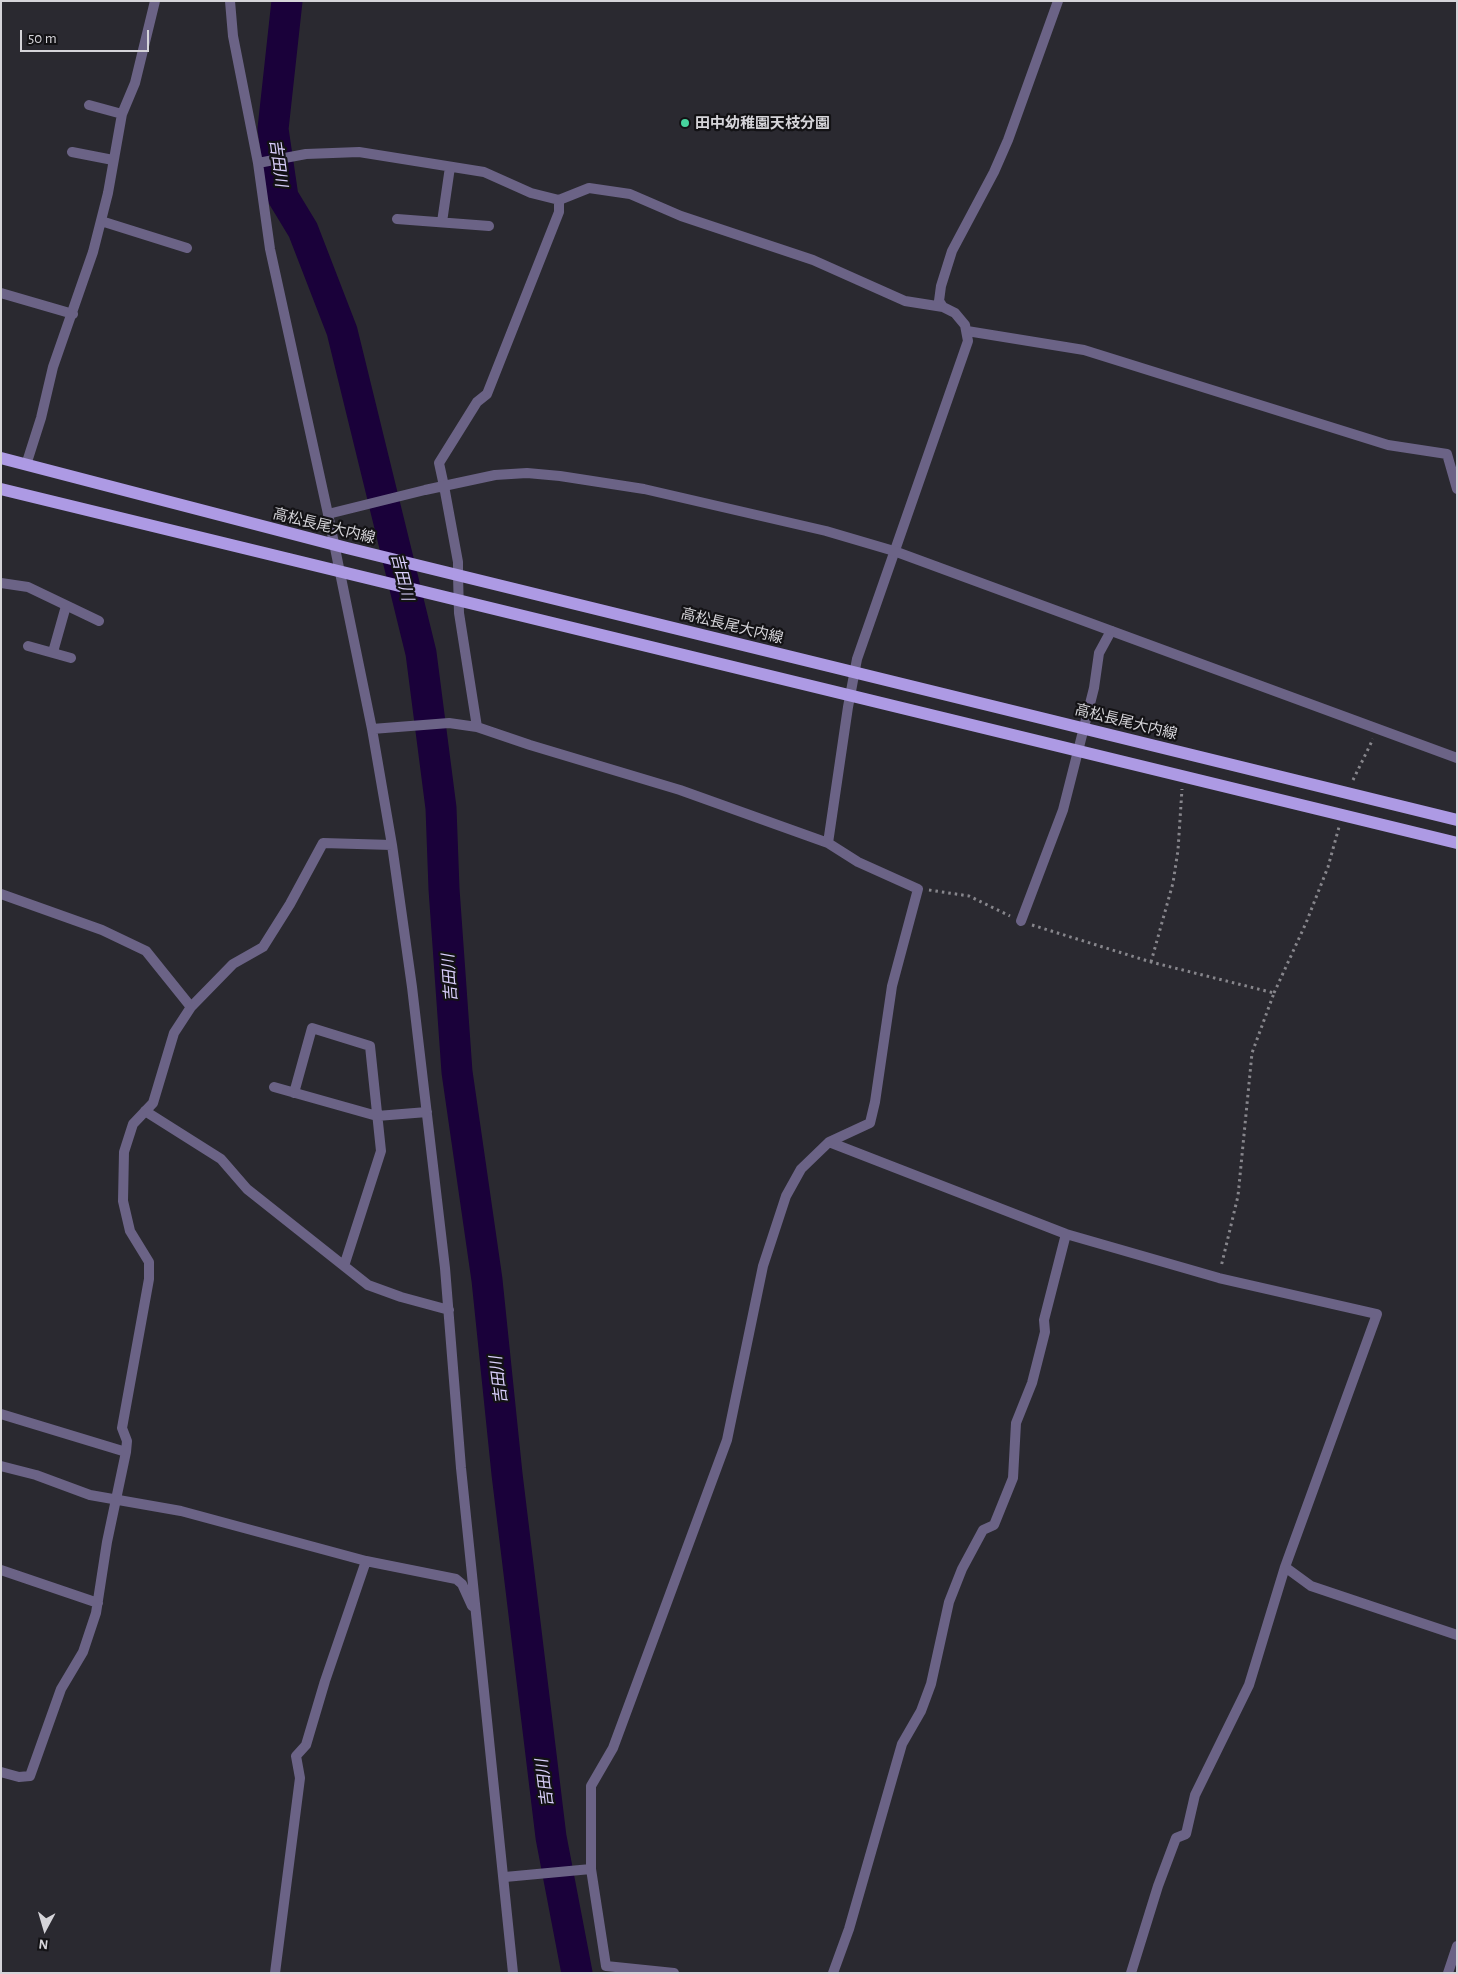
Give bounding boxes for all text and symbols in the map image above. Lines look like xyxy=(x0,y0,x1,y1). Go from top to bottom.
scale bar xyxy=(22,20,151,52)
text: 50 m xyxy=(28,31,57,46)
place label: 田中幼稚園天枝分園 xyxy=(695,114,830,132)
marker: 田中幼稚園天枝分園 xyxy=(679,117,691,129)
water label: 吉田川 xyxy=(265,138,291,188)
street label: 高松長尾大内線 xyxy=(271,505,377,547)
water label: 吉田川 xyxy=(387,551,417,603)
street label: 高松長尾大内線 xyxy=(679,605,785,647)
street label: 高松長尾大内線 xyxy=(1073,701,1179,743)
water label: 吉田川 xyxy=(439,953,461,1003)
water label: 吉田川 xyxy=(487,1355,511,1405)
water label: 吉田川 xyxy=(533,1758,557,1808)
north arrow xyxy=(20,1904,70,1954)
text: N xyxy=(38,1936,49,1951)

